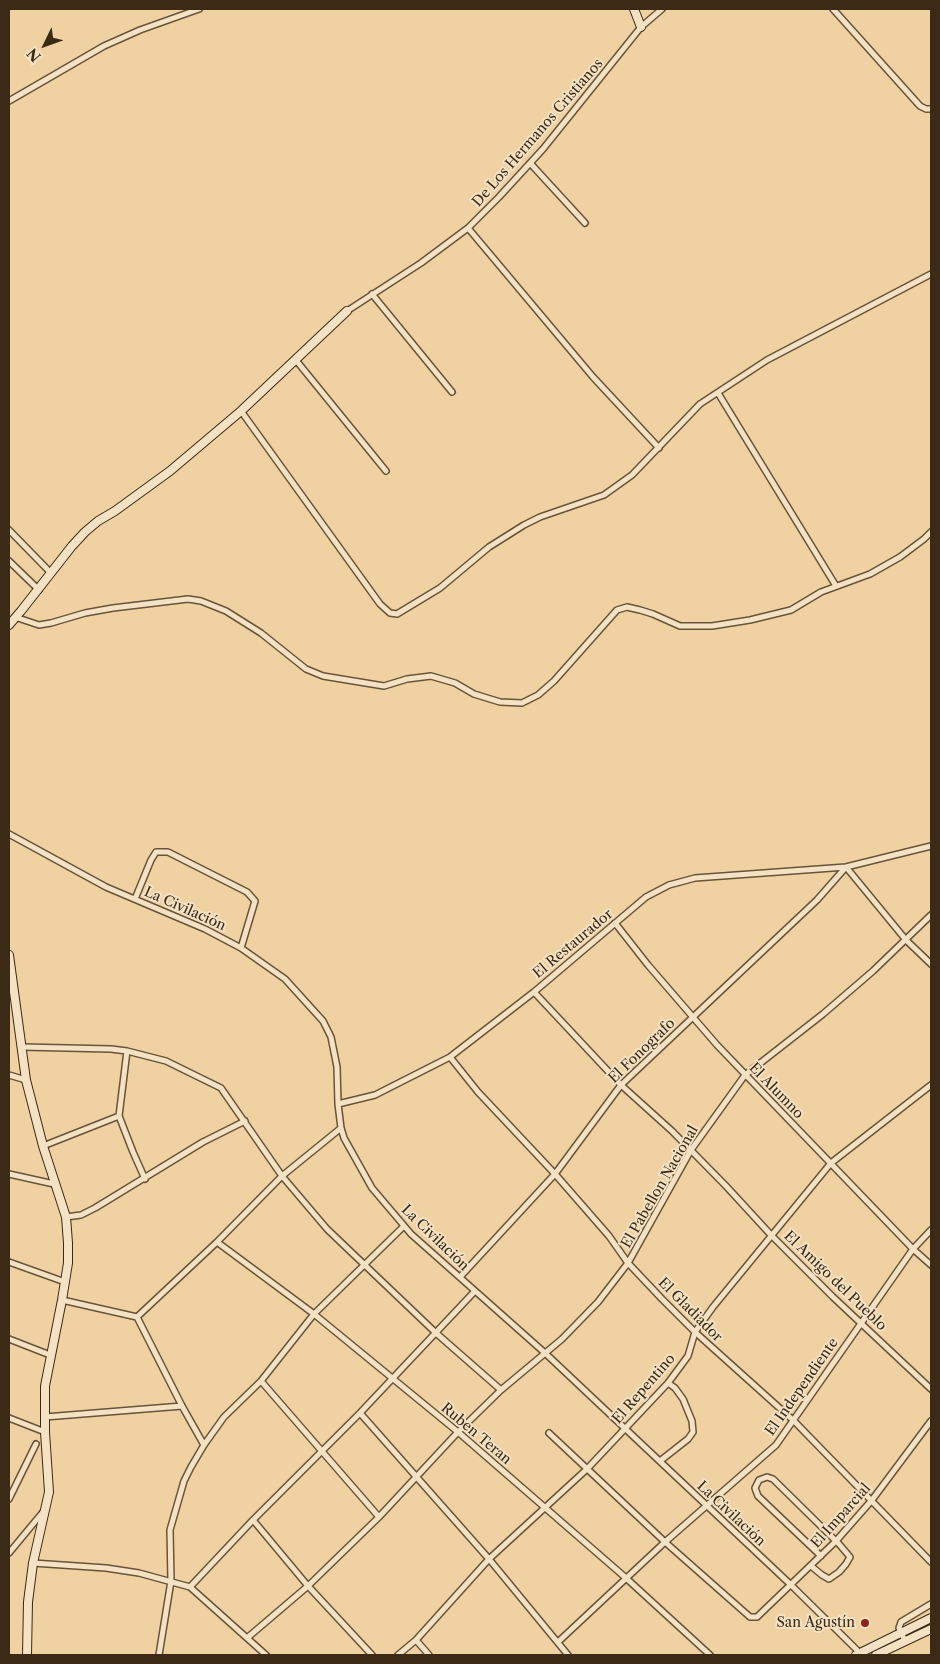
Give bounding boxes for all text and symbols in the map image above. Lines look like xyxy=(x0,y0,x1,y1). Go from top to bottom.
north arrow xyxy=(20,20,70,70)
text: N xyxy=(23,44,45,66)
street label: De Los Hermanos Cristianos xyxy=(469,56,607,210)
street label: La Civilación xyxy=(142,884,228,934)
street label: El Restaurador xyxy=(530,906,616,982)
street label: El Fonografo xyxy=(605,1015,679,1087)
street label: El Alumno xyxy=(745,1060,807,1122)
street label: El Pabellon Nacional xyxy=(618,1123,702,1251)
street label: La Civilación xyxy=(398,1202,472,1274)
street label: El Amigo del Pueblo xyxy=(780,1228,890,1334)
street label: El Gladiador xyxy=(655,1275,725,1345)
street label: El Independiente xyxy=(762,1335,842,1439)
street label: El Repentino xyxy=(609,1351,679,1427)
street label: Ruben Teran xyxy=(437,1400,515,1468)
street label: La Civilación xyxy=(693,1478,769,1550)
street label: El Imparcial xyxy=(808,1480,874,1552)
place label: San Agustín xyxy=(776,1615,855,1631)
marker: San Agustín xyxy=(859,1617,871,1629)

